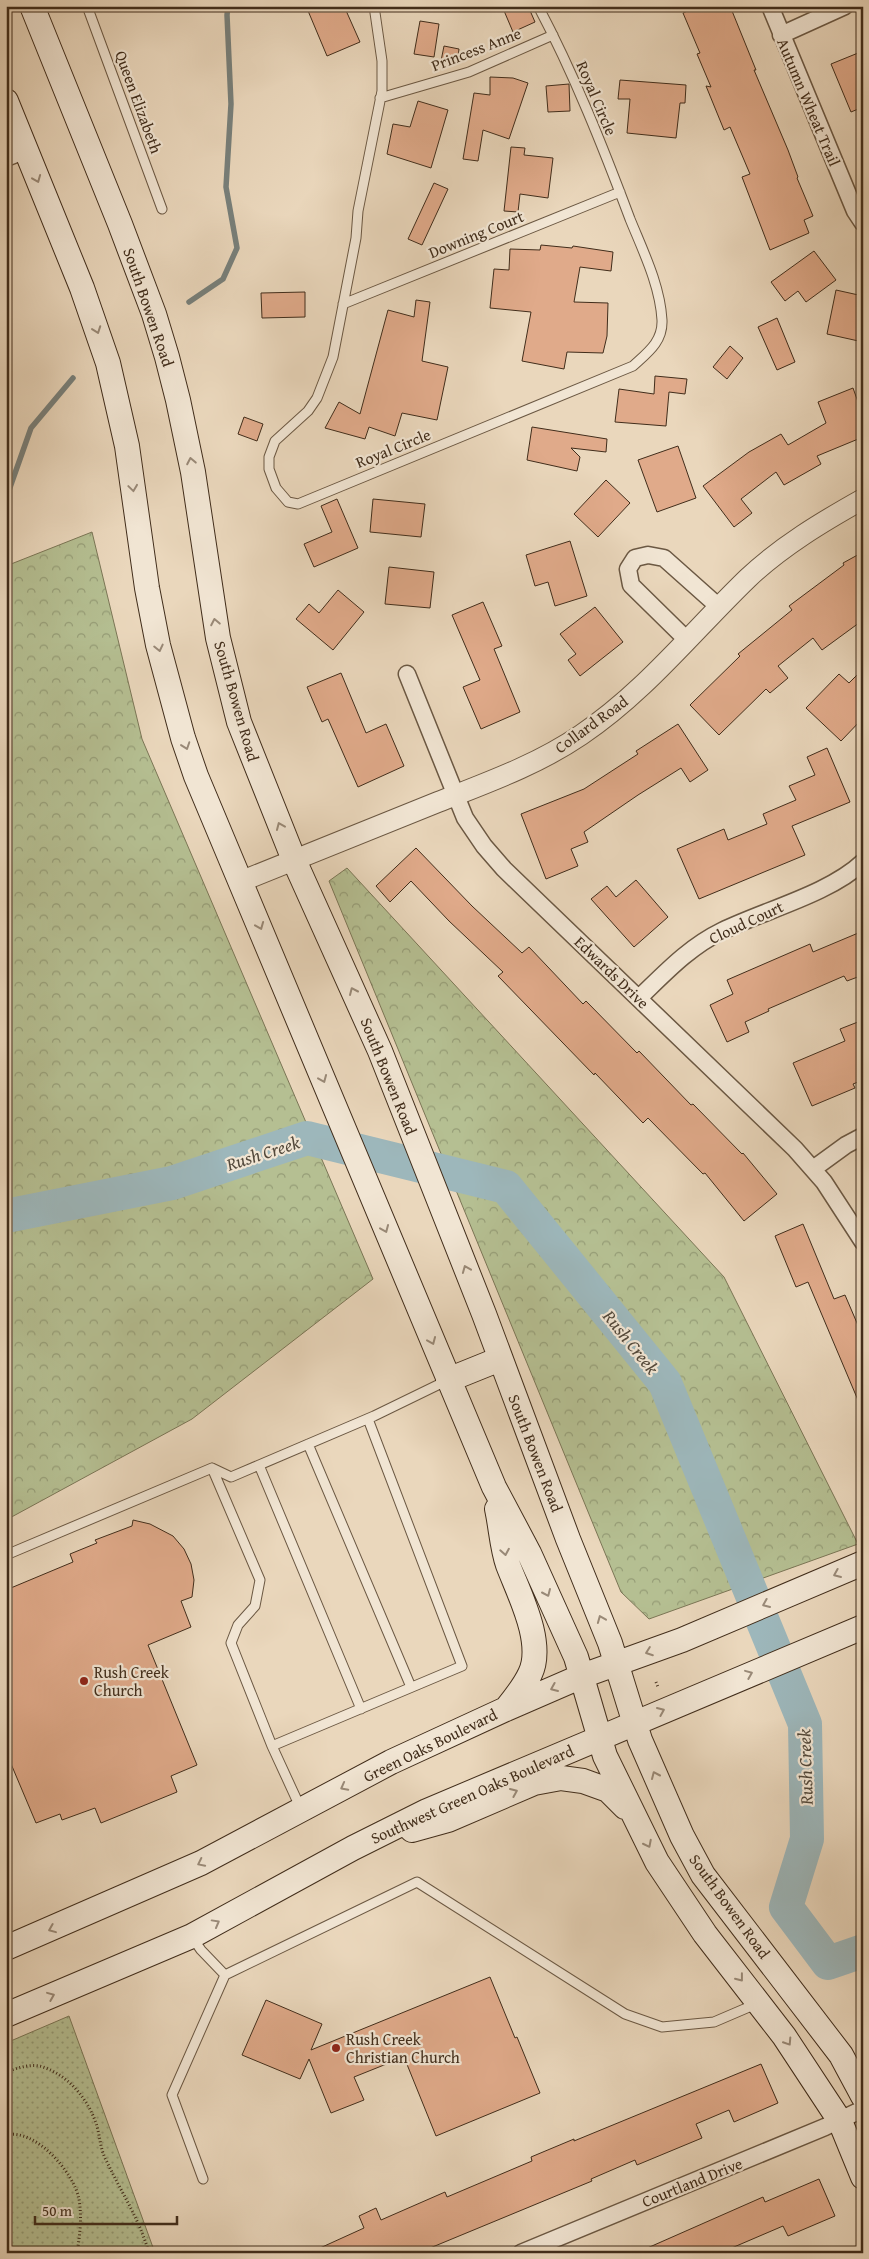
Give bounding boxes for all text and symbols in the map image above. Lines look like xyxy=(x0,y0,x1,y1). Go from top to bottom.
street label: Princess Anne xyxy=(428,21,524,77)
street label: Autumn Wheat Trail xyxy=(771,34,847,170)
street label: Queen Elizabeth xyxy=(109,47,169,157)
street label: Royal Circle xyxy=(571,57,623,139)
one-way arrow xyxy=(32,174,42,182)
street label: Downing Court xyxy=(425,204,528,264)
street label: South Bowen Road xyxy=(117,244,181,370)
one-way arrow xyxy=(91,325,101,334)
street label: Royal Circle xyxy=(352,422,434,474)
one-way arrow xyxy=(186,457,197,466)
one-way arrow xyxy=(127,484,138,492)
one-way arrow xyxy=(210,618,221,626)
street label: South Bowen Road xyxy=(208,638,266,764)
one-way arrow xyxy=(153,644,164,653)
street label: Collard Road xyxy=(549,689,633,759)
one-way arrow xyxy=(180,741,190,749)
one-way arrow xyxy=(276,822,287,831)
street label: Cloud Court xyxy=(705,894,788,950)
one-way arrow xyxy=(254,921,264,930)
street label: Edwards Drive xyxy=(569,930,655,1014)
one-way arrow xyxy=(349,987,360,996)
street label: South Bowen Road xyxy=(355,1014,424,1139)
one-way arrow xyxy=(316,1074,327,1083)
water label: Rush Creek xyxy=(222,1128,304,1178)
one-way arrow xyxy=(379,1224,389,1233)
one-way arrow xyxy=(462,1265,472,1274)
water label: Rush Creek xyxy=(596,1303,666,1381)
one-way arrow xyxy=(425,1336,436,1345)
street label: South Bowen Road xyxy=(503,1391,570,1516)
one-way arrow xyxy=(500,1548,510,1557)
one-way arrow xyxy=(833,1567,842,1578)
one-way arrow xyxy=(541,1588,551,1597)
one-way arrow xyxy=(762,1598,771,1609)
one-way arrow xyxy=(596,1615,607,1624)
one-way arrow xyxy=(645,1646,654,1656)
place label: Rush Creek Church xyxy=(94,1660,170,1702)
one-way arrow xyxy=(744,1669,753,1680)
marker: Rush Creek Church xyxy=(78,1675,90,1687)
one-way arrow xyxy=(550,1681,559,1692)
street label: Green Oaks Boulevard xyxy=(359,1702,502,1788)
one-way arrow xyxy=(656,1706,665,1717)
water label: Rush Creek xyxy=(790,1728,820,1806)
street label: Southwest Green Oaks Boulevard xyxy=(367,1738,578,1850)
one-way arrow xyxy=(651,1771,662,1780)
one-way arrow xyxy=(340,1781,349,1791)
one-way arrow xyxy=(509,1787,518,1798)
one-way arrow xyxy=(642,1839,652,1848)
street label: South Bowen Road xyxy=(684,1849,777,1964)
one-way arrow xyxy=(197,1857,206,1867)
one-way arrow xyxy=(211,1920,220,1930)
one-way arrow xyxy=(48,1923,57,1933)
one-way arrow xyxy=(734,1972,743,1982)
one-way arrow xyxy=(47,1992,55,2002)
place label: Rush Creek Christian Church xyxy=(346,2027,460,2069)
one-way arrow xyxy=(782,2036,791,2046)
marker: Rush Creek Christian Church xyxy=(330,2042,342,2054)
street label: Courtland Drive xyxy=(638,2151,746,2213)
scale bar xyxy=(35,2194,178,2226)
text: 50 m xyxy=(42,2200,73,2221)

